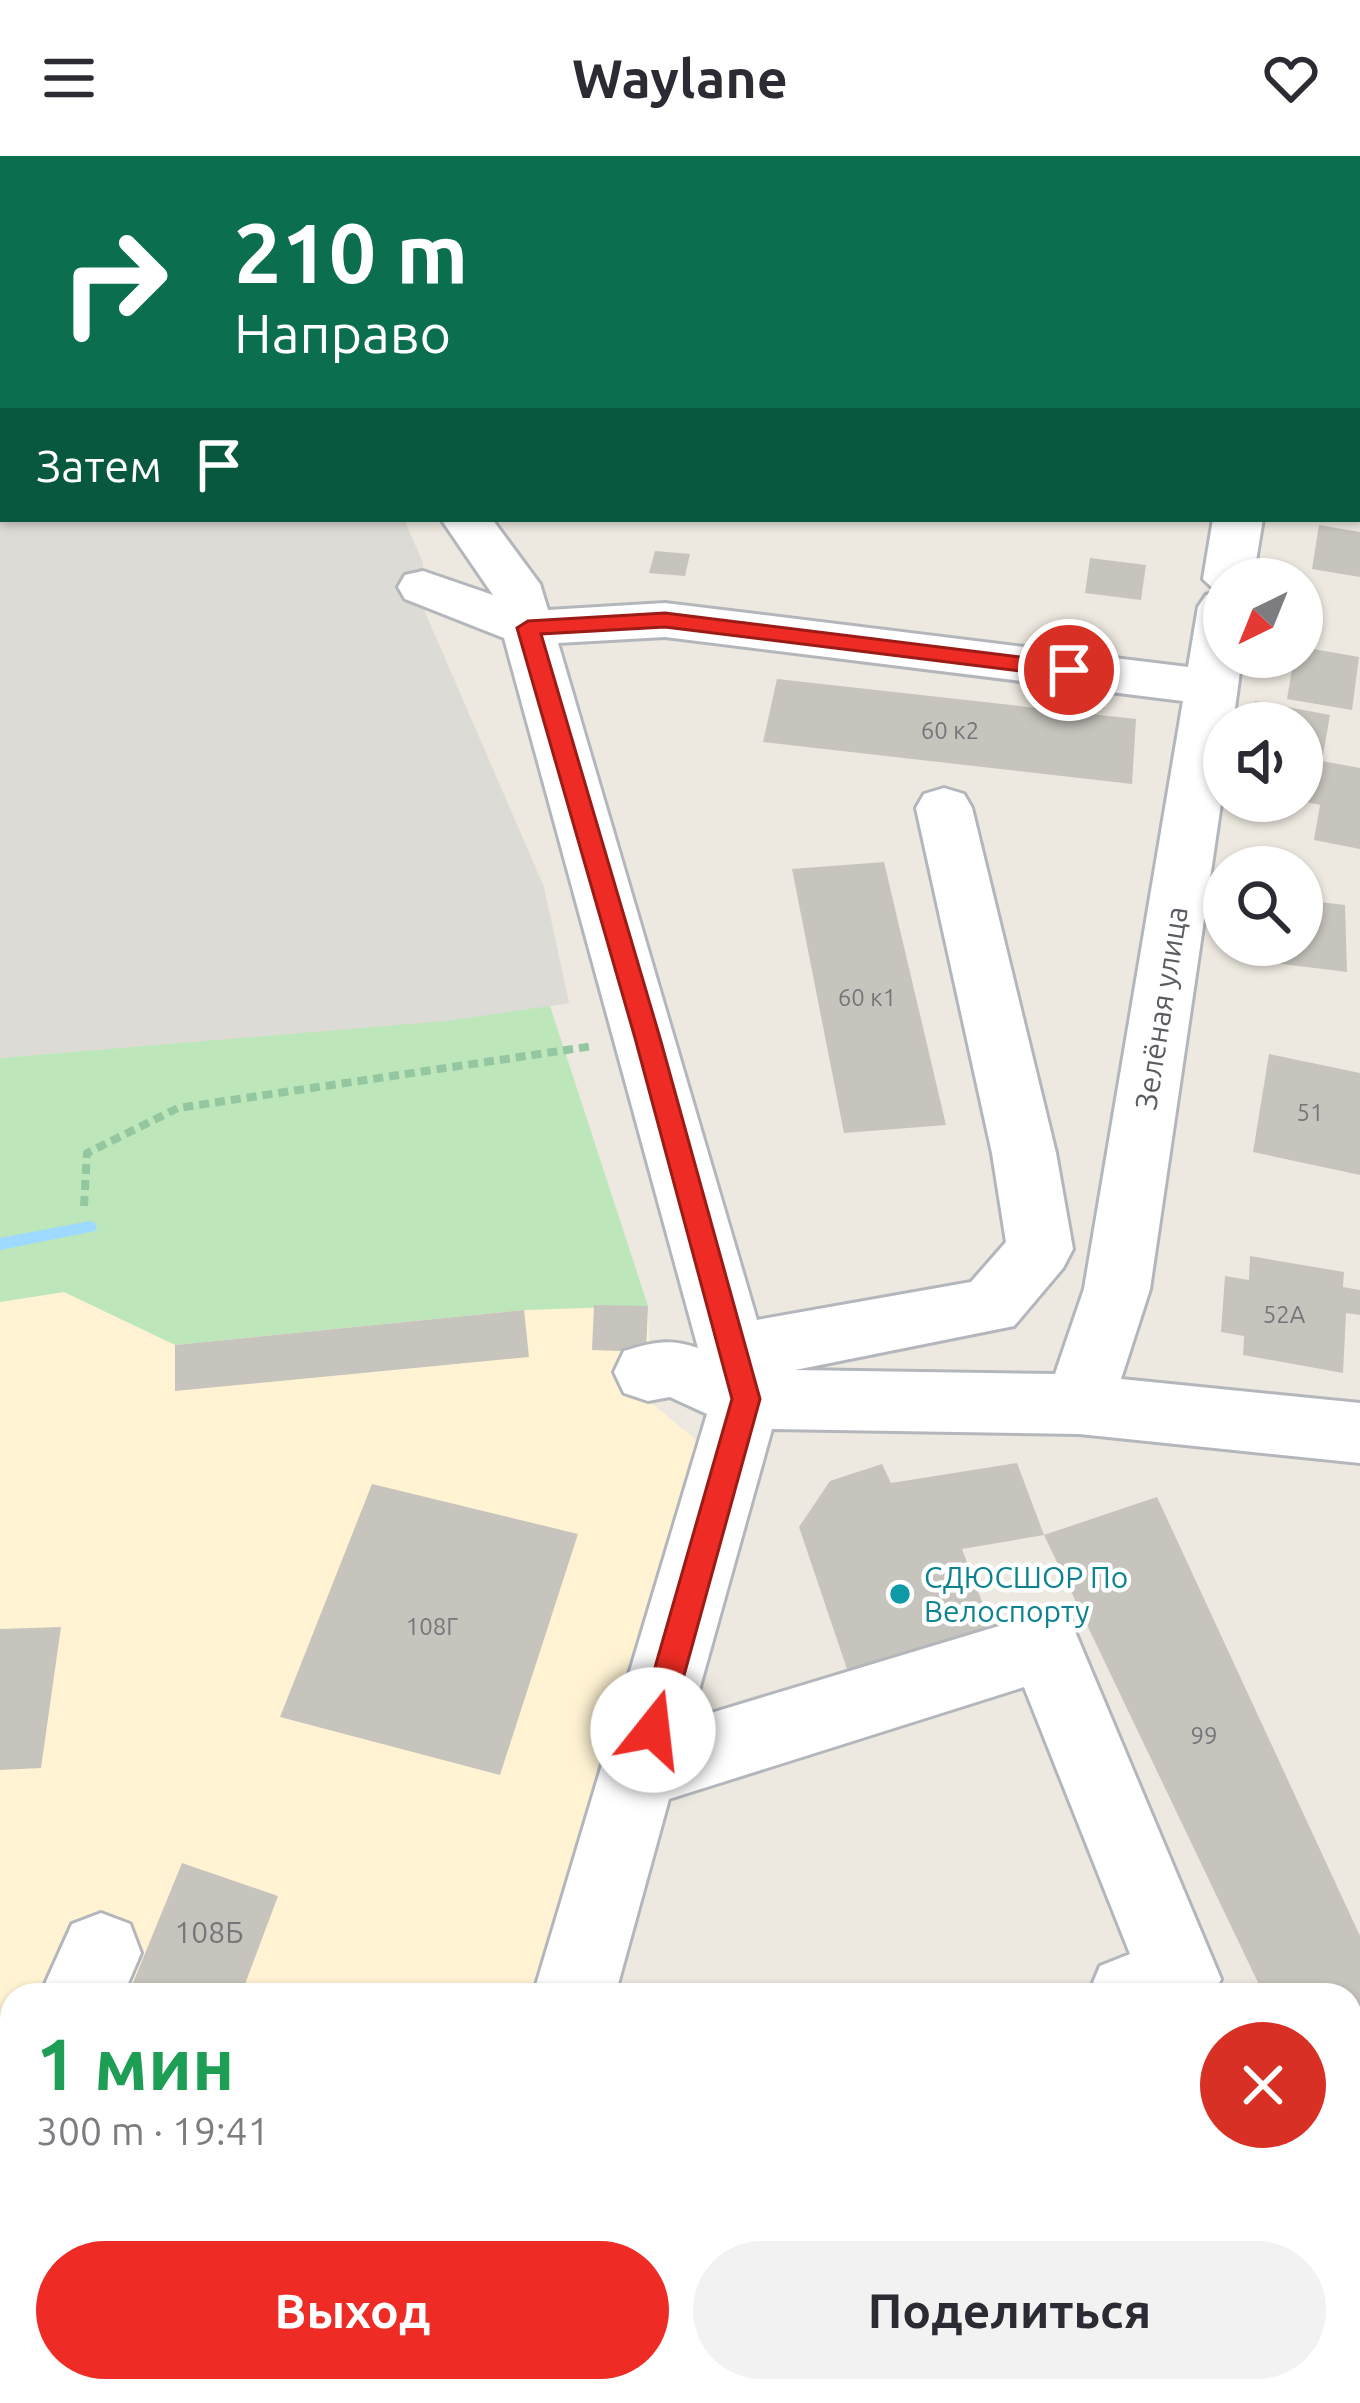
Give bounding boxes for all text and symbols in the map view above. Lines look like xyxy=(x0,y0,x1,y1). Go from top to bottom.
icon: menu xyxy=(36,45,102,111)
icon: heart xyxy=(1258,45,1324,111)
text: Waylane xyxy=(572,48,788,108)
icon: right xyxy=(36,204,192,360)
text: 210 m xyxy=(234,205,468,299)
text: Направо xyxy=(234,303,451,363)
icon: arrive xyxy=(186,432,252,498)
text: Затем xyxy=(36,440,162,491)
north arrow xyxy=(1203,558,1323,678)
map controls xyxy=(1203,558,1323,966)
pin xyxy=(1018,619,1120,721)
icon: arrive xyxy=(1036,637,1102,703)
button: sound xyxy=(1203,702,1323,822)
house number: 60 к2 xyxy=(921,717,979,744)
button: search xyxy=(1203,846,1323,966)
street label: Зелёная улица xyxy=(1128,904,1194,1112)
house number: 60 к1 xyxy=(838,984,896,1011)
house number: 51 xyxy=(1296,1099,1324,1126)
house number: 52А xyxy=(1263,1301,1306,1328)
place label: СДЮСШОР По Велоспорту xyxy=(924,1560,1128,1628)
marker: СДЮСШОР По Велоспорту xyxy=(887,1581,913,1607)
house number: 108Г xyxy=(406,1613,458,1640)
position arrow xyxy=(590,1667,716,1793)
house number: 99 xyxy=(1190,1722,1218,1749)
house number: 108Б xyxy=(174,1915,244,1949)
button: close xyxy=(1200,2022,1326,2148)
text: 1 мин xyxy=(36,2023,235,2104)
text: 300 m · 19:41 xyxy=(36,2109,270,2152)
button: Выход xyxy=(36,2241,669,2379)
button: Поделиться xyxy=(693,2241,1326,2379)

